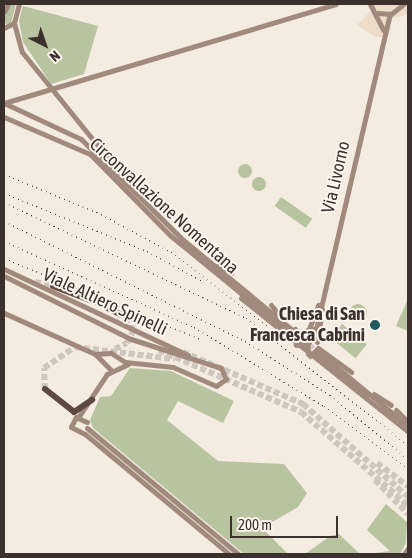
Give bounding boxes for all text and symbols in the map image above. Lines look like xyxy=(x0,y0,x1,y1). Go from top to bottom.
north arrow xyxy=(20,20,70,70)
text: N xyxy=(46,48,63,65)
street label: Circonvallazione Nomentana xyxy=(85,133,243,279)
street label: Via Livorno xyxy=(317,139,355,215)
street label: Viale Altiero Spinelli xyxy=(39,264,171,340)
place label: Chiesa di San Francesca Cabrini xyxy=(250,304,365,346)
marker: Chiesa di San Francesca Cabrini xyxy=(369,319,381,331)
scale bar xyxy=(232,506,340,538)
text: 200 m xyxy=(238,516,272,533)

